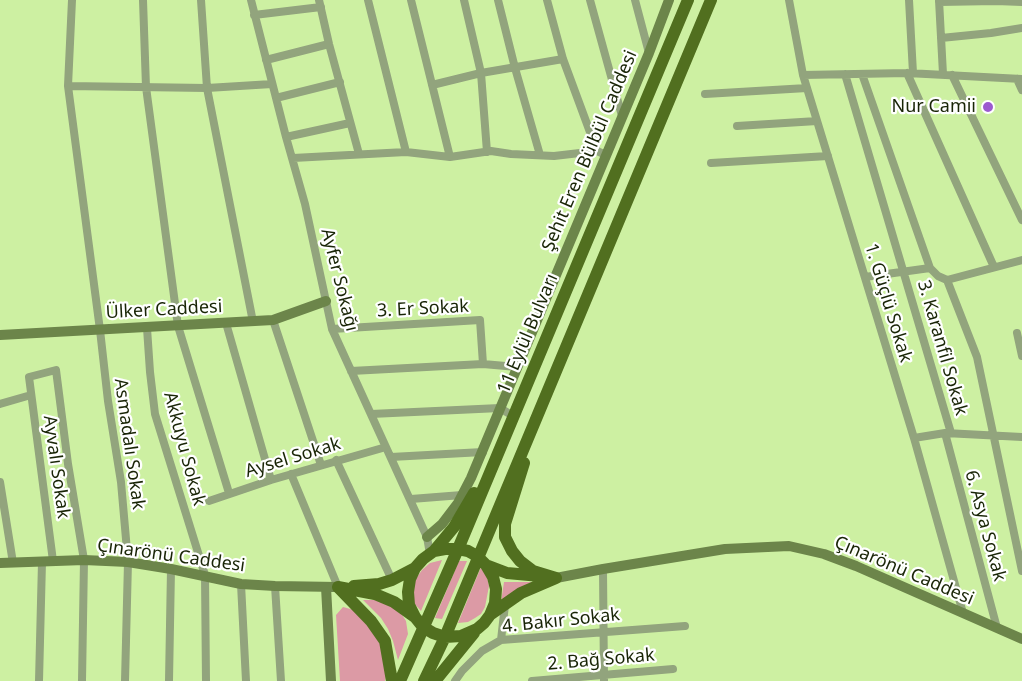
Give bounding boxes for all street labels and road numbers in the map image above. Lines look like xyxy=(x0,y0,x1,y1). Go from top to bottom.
street label: Şehit Eren Bülbül Caddesi xyxy=(538,47,642,255)
street label: Ayfer Sokağı xyxy=(316,226,362,334)
street label: 1. Güçlü Sokak xyxy=(860,241,916,365)
street label: 11 Eylül Bulvarı xyxy=(493,271,563,397)
street label: 3. Karanfil Sokak xyxy=(912,278,972,418)
street label: Ülker Caddesi xyxy=(105,296,223,324)
street label: 3. Er Sokak xyxy=(376,296,470,322)
street label: Asmadalı Sokak xyxy=(109,377,149,511)
street label: Akkuyu Sokak xyxy=(158,390,210,508)
street label: Ayvalı Sokak xyxy=(38,414,74,520)
street label: Aysel Sokak xyxy=(243,433,343,483)
street label: 6. Asya Sokak xyxy=(960,468,1010,584)
street label: Çınarönü Caddesi xyxy=(831,532,977,610)
street label: Çınarönü Caddesi xyxy=(96,535,246,577)
street label: 4. Bakır Sokak xyxy=(501,604,621,638)
street label: 2. Bağ Sokak xyxy=(547,645,655,675)

